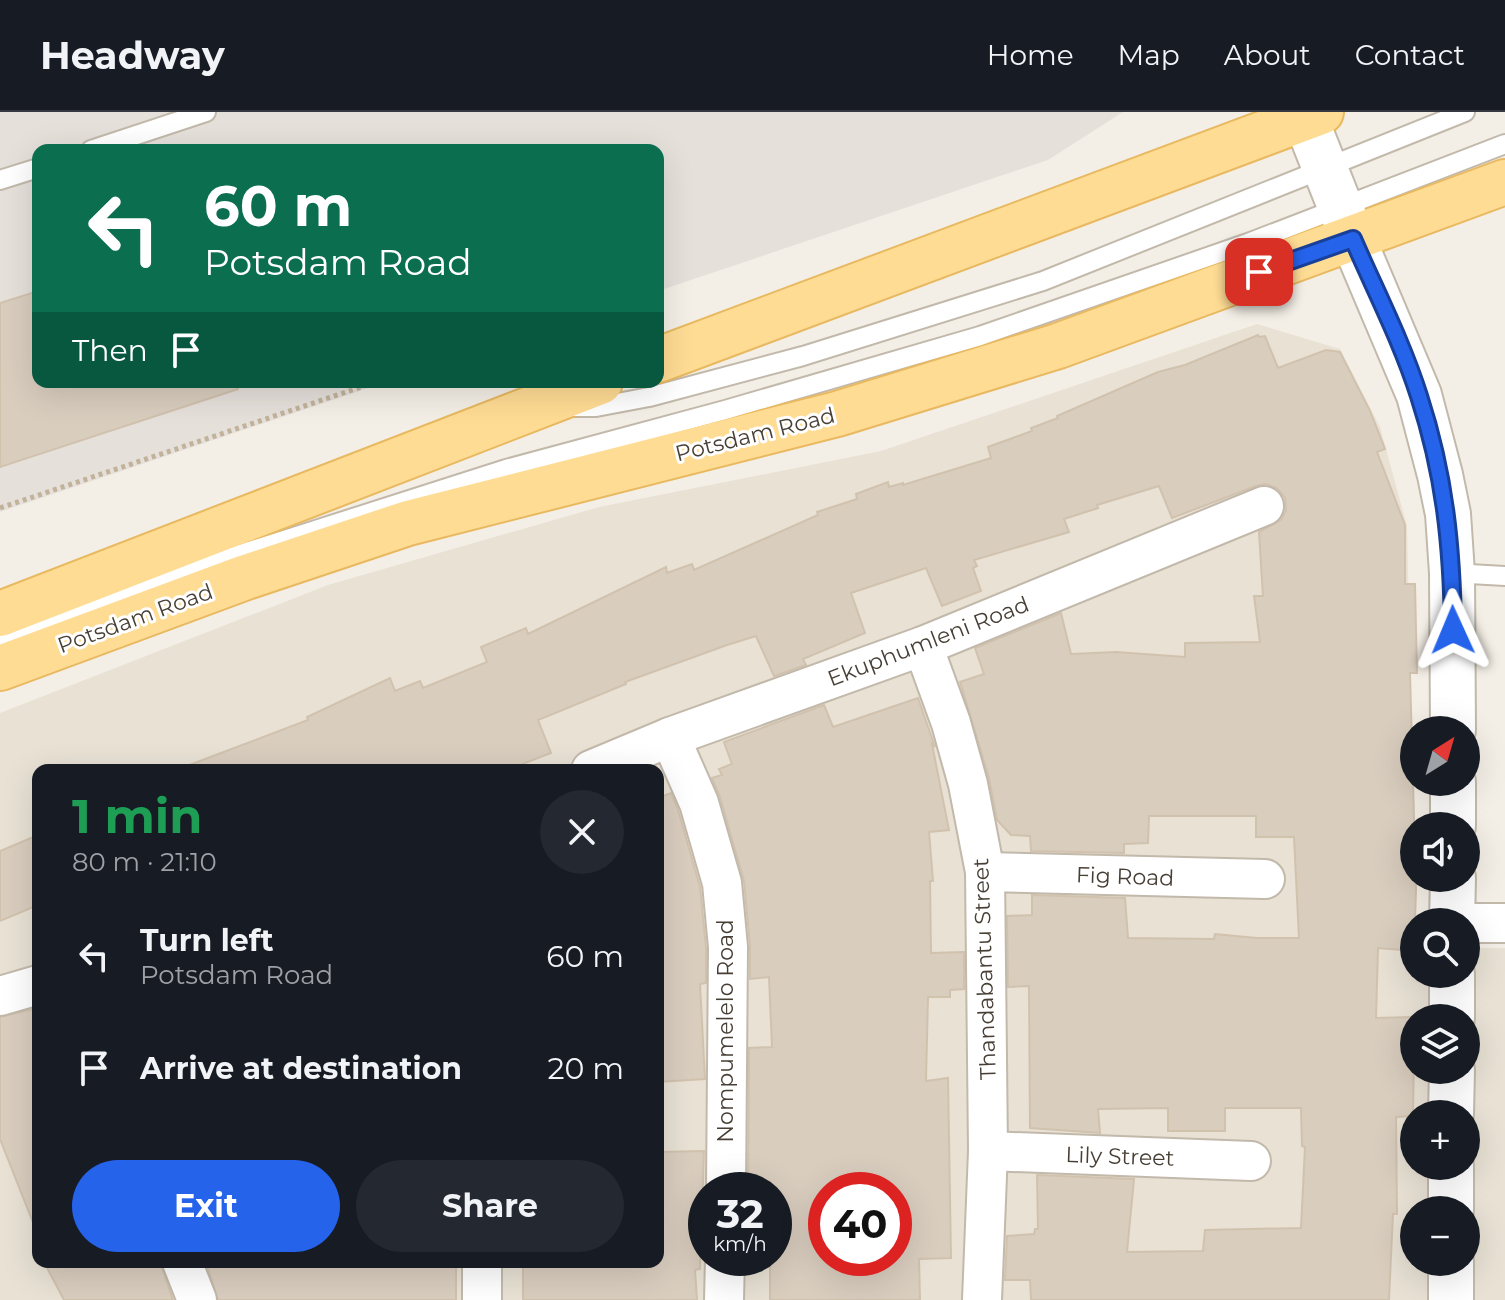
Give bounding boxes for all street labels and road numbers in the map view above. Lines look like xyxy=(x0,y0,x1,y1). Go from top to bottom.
street label: Potsdam Road xyxy=(673,402,838,467)
street label: Potsdam Road xyxy=(54,578,217,659)
street label: Ekuphumleni Road xyxy=(824,591,1033,692)
street label: Thandabantu Street xyxy=(967,858,1002,1080)
street label: Fig Road xyxy=(1075,861,1175,892)
street label: Nompumelelo Road xyxy=(712,919,739,1143)
street label: Lily Street xyxy=(1065,1141,1175,1172)

